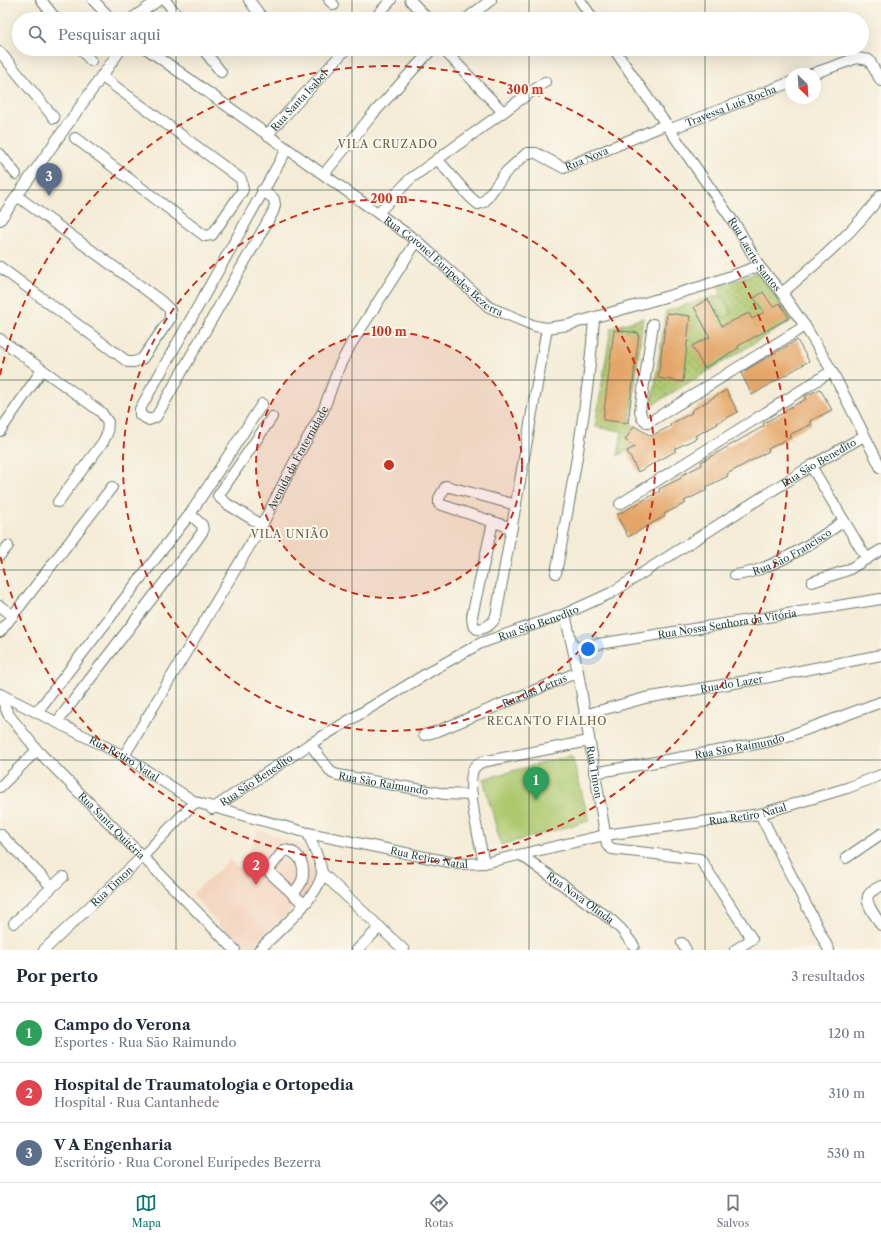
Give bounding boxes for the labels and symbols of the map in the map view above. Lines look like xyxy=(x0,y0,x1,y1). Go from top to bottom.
street label: Rua Santa Isabel xyxy=(268,67,330,134)
north arrow xyxy=(785,68,821,104)
text: 300 m xyxy=(506,82,544,97)
street label: Travessa Luís Rocha xyxy=(683,82,779,129)
district label: VILA CRUZADO xyxy=(337,137,438,151)
street label: Rua Nova xyxy=(563,143,611,173)
pin: 3 xyxy=(36,163,62,196)
text: 200 m xyxy=(370,191,408,206)
street label: Rua Coronel Eurípedes Bezerra xyxy=(382,213,505,319)
street label: Rua Laerte Santos xyxy=(726,215,784,294)
text: 100 m xyxy=(371,324,407,339)
street label: Avenida da Fraternidade xyxy=(264,404,331,513)
street label: Rua São Benedito xyxy=(779,435,858,490)
centre of rings xyxy=(382,458,396,472)
street label: Rua São Francisco xyxy=(751,525,834,578)
district label: VILA UNIÃO xyxy=(250,527,329,541)
street label: Rua São Benedito xyxy=(496,602,581,643)
street label: Rua Nossa Senhora da Vitória xyxy=(657,606,798,641)
your location xyxy=(578,639,598,659)
street label: Rua das Letras xyxy=(500,671,569,710)
street label: Rua do Lazer xyxy=(699,672,764,695)
district label: RECANTO FIALHO xyxy=(487,714,607,728)
street label: Rua São Raimundo xyxy=(694,731,786,761)
street label: Rua Retiro Natal xyxy=(87,733,162,784)
street label: Rua Timon xyxy=(584,745,606,800)
street label: Rua São Benedito xyxy=(217,751,295,809)
pin: 1 xyxy=(523,767,549,800)
street label: Rua São Raimundo xyxy=(338,769,429,797)
street label: Rua Santa Quitéria xyxy=(76,789,148,862)
street label: Rua Retiro Natal xyxy=(708,800,788,827)
street label: Rua Retiro Natal xyxy=(389,844,468,871)
pin: 2 xyxy=(243,852,269,885)
street label: Rua Timon xyxy=(88,862,136,909)
street label: Rua Nova Olinda xyxy=(544,869,617,927)

